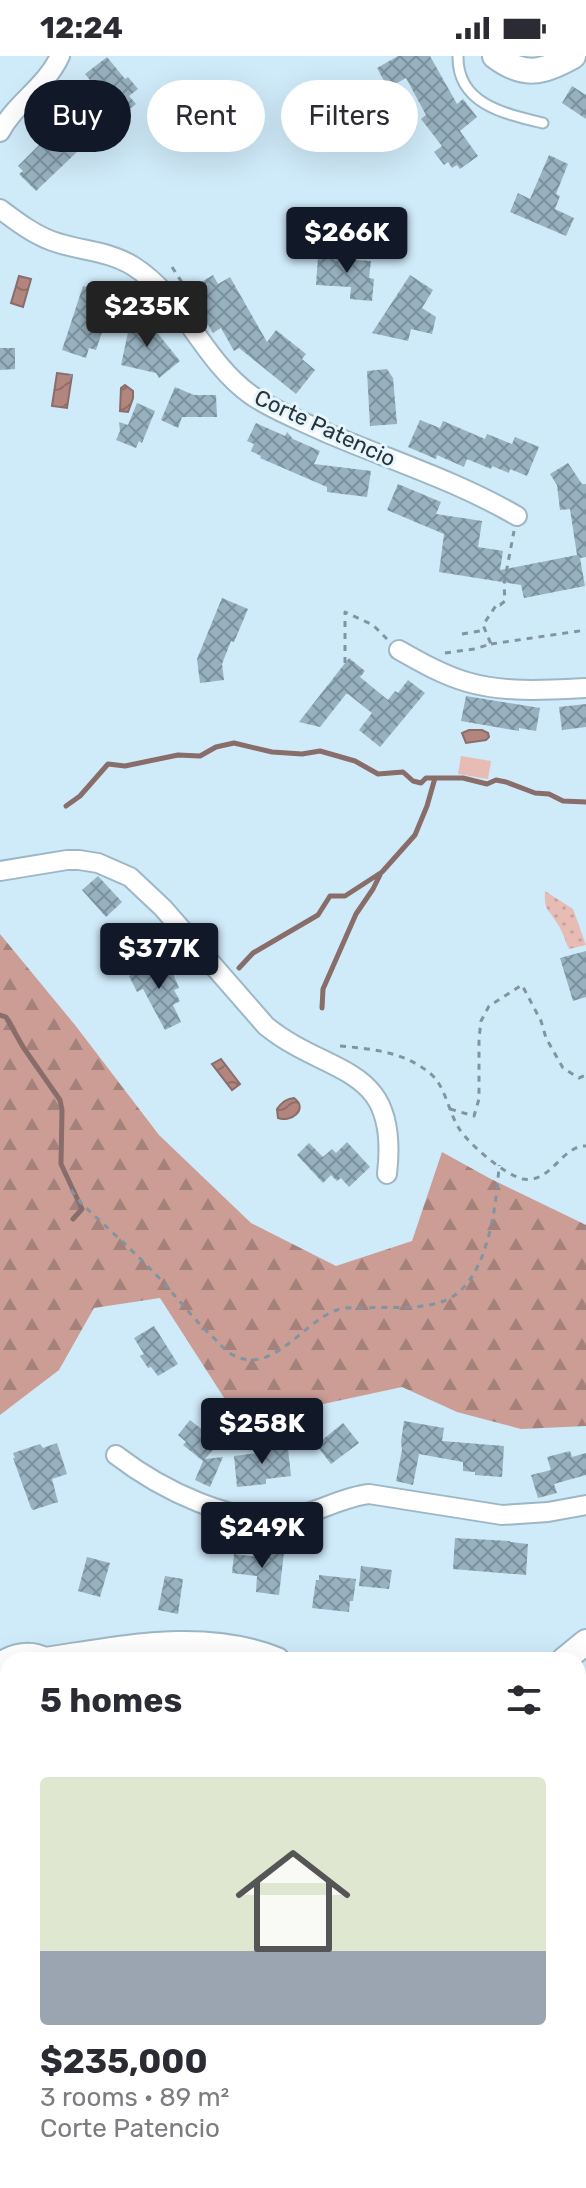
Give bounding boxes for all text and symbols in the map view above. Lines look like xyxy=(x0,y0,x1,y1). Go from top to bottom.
text: 12:24 xyxy=(40,10,123,46)
chip: Buy xyxy=(24,80,131,152)
chip: Rent xyxy=(147,80,265,152)
chip: Filters xyxy=(281,80,418,152)
pin: $266K xyxy=(291,207,403,275)
text: $266K xyxy=(304,217,390,248)
pin: $235K xyxy=(91,281,203,349)
text: $235K xyxy=(104,291,190,322)
street label: Corte Patencio xyxy=(250,384,400,472)
pin: $377K xyxy=(103,923,215,991)
text: $377K xyxy=(118,933,200,964)
pin: $258K xyxy=(206,1398,318,1466)
text: $258K xyxy=(219,1408,305,1439)
pin: $249K xyxy=(206,1502,318,1570)
text: $249K xyxy=(219,1512,305,1543)
icon: filters xyxy=(502,1678,546,1722)
text: 5 homes xyxy=(40,1680,182,1721)
icon: home xyxy=(221,1829,365,1973)
text: $235,000 xyxy=(40,2041,208,2082)
text: 3 rooms · 89 m² xyxy=(40,2082,229,2113)
text: Corte Patencio xyxy=(40,2113,220,2144)

